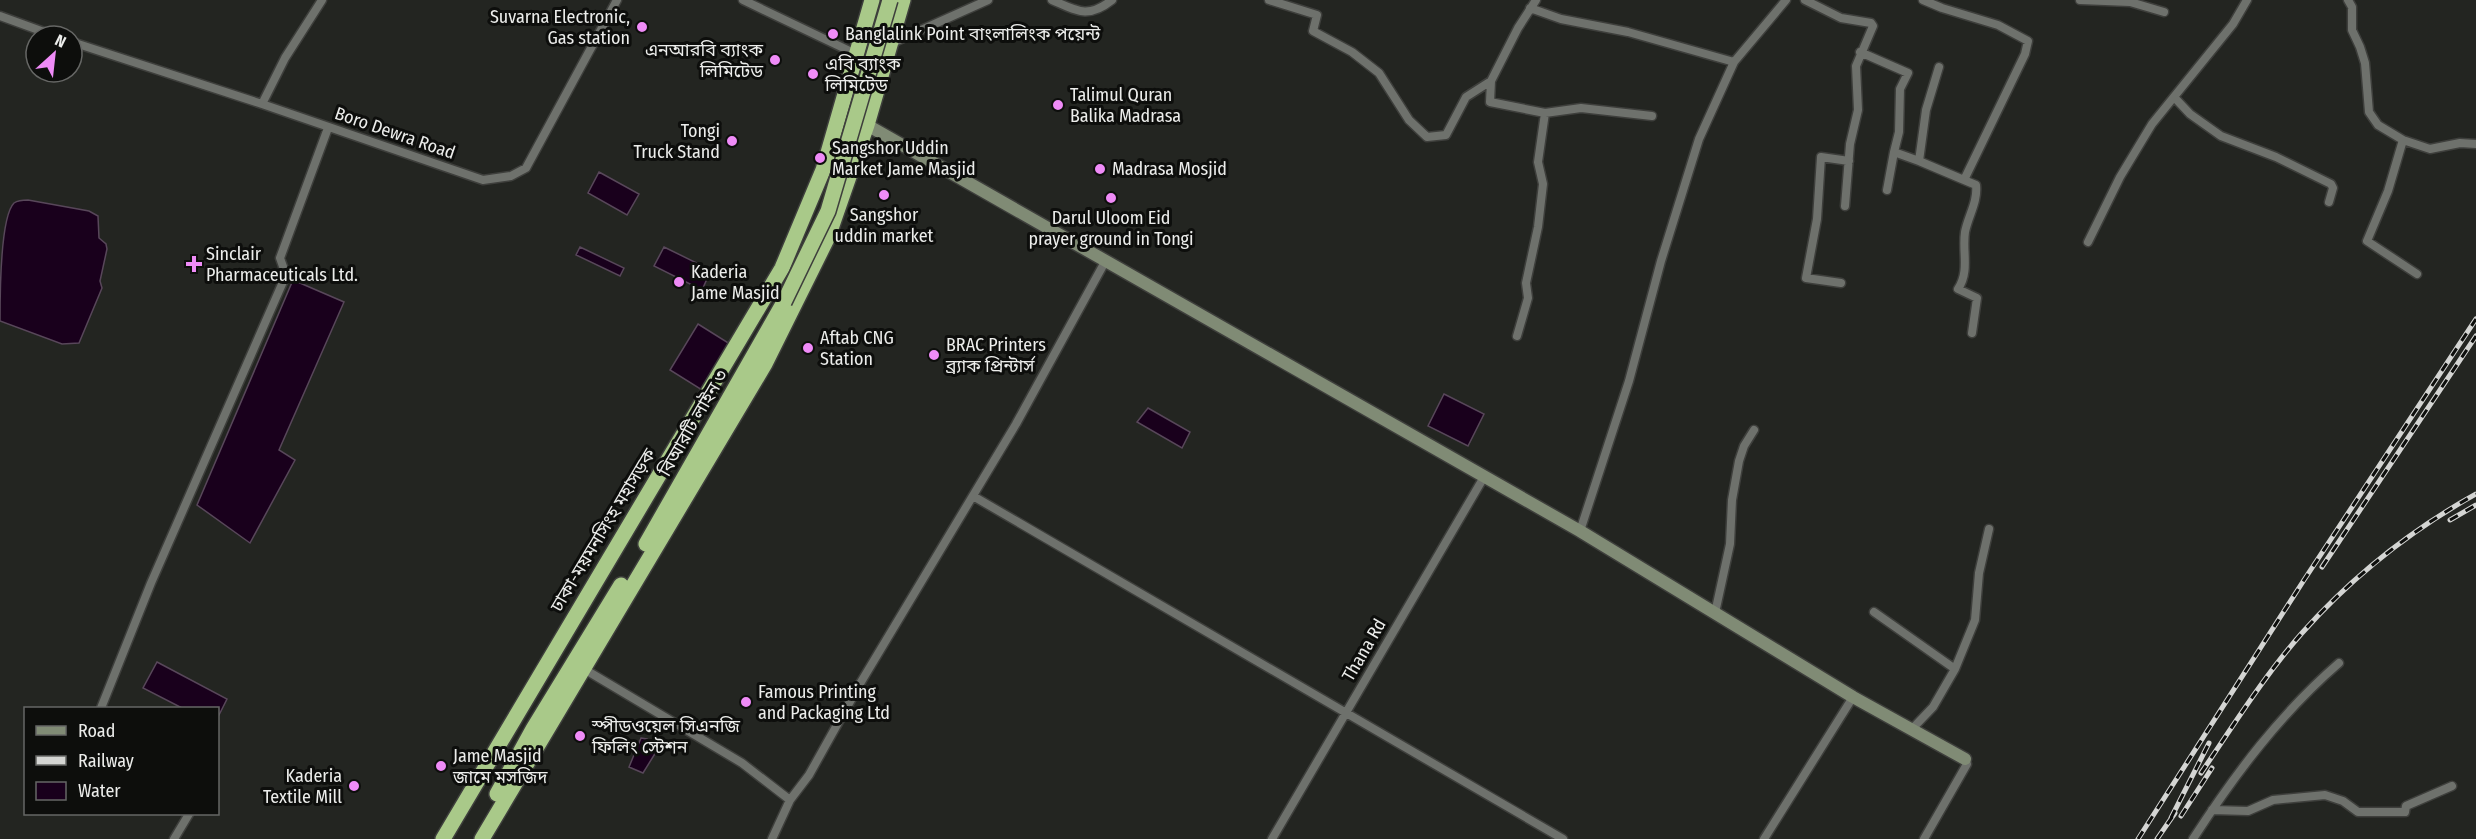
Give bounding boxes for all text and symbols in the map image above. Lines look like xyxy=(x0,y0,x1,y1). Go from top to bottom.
place label: Suvarna Electronic, Gas station xyxy=(490,6,630,49)
marker: Suvarna Electronic, Gas station xyxy=(635,20,649,34)
place label: Banglalink Point বাংলালিংক পয়েন্ট xyxy=(845,23,1101,45)
north arrow xyxy=(24,24,84,84)
marker: Banglalink Point বাংলালিংক পয়েন্ট xyxy=(826,27,840,41)
text: N xyxy=(52,30,69,52)
place label: এনআরবি ব্যাংক লিমিটেড xyxy=(645,39,763,82)
marker: এনআরবি ব্যাংক লিমিটেড xyxy=(768,53,782,67)
place label: এবি ব্যাংক লিমিটেড xyxy=(824,53,901,96)
marker: এবি ব্যাংক লিমিটেড xyxy=(806,67,820,81)
place label: Talimul Quran Balika Madrasa xyxy=(1070,84,1181,127)
marker: Talimul Quran Balika Madrasa xyxy=(1051,98,1065,112)
street label: Boro Dewra Road xyxy=(332,102,458,164)
place label: Tongi Truck Stand xyxy=(634,120,720,163)
marker: Tongi Truck Stand xyxy=(725,134,739,148)
place label: Sangshor Uddin Market Jame Masjid xyxy=(832,137,976,180)
marker: Sangshor Uddin Market Jame Masjid xyxy=(813,151,827,165)
place label: Madrasa Mosjid xyxy=(1112,158,1227,180)
marker: Madrasa Mosjid xyxy=(1093,162,1107,176)
marker: Sangshor uddin market xyxy=(877,188,891,202)
marker: Darul Uloom Eid prayer ground in Tongi xyxy=(1104,191,1118,205)
place label: Sangshor uddin market xyxy=(835,204,934,247)
place label: Darul Uloom Eid prayer ground in Tongi xyxy=(1028,207,1194,250)
place label: Sinclair Pharmaceuticals Ltd. xyxy=(206,243,358,286)
marker: Sinclair Pharmaceuticals Ltd. xyxy=(187,257,201,271)
place label: Kaderia Jame Masjid xyxy=(691,261,780,304)
marker: Kaderia Jame Masjid xyxy=(672,275,686,289)
place label: Aftab CNG Station xyxy=(820,327,894,370)
place label: BRAC Printers ব্র্যাক প্রিন্টার্স xyxy=(945,334,1046,377)
marker: Aftab CNG Station xyxy=(801,341,815,355)
marker: BRAC Printers ব্র্যাক প্রিন্টার্স xyxy=(927,348,941,362)
street label: বিআরটি লাইন ৩ xyxy=(653,366,733,481)
street label: ঢাকা-ময়মনসিংহ মহাসড়ক xyxy=(545,444,661,616)
street label: Thana Rd xyxy=(1337,615,1391,685)
place label: Famous Printing and Packaging Ltd xyxy=(758,681,890,724)
marker: Famous Printing and Packaging Ltd xyxy=(739,695,753,709)
legend xyxy=(24,707,219,815)
place label: স্পীডওয়েল সিএনজি ফিলিং স্টেশন xyxy=(591,715,741,758)
text: Road xyxy=(78,720,115,742)
marker: স্পীডওয়েল সিএনজি ফিলিং স্টেশন xyxy=(573,729,587,743)
place label: Jame Masjid জামে মসজিদ xyxy=(452,745,549,788)
text: Railway xyxy=(78,750,134,772)
marker: Jame Masjid জামে মসজিদ xyxy=(434,759,448,773)
place label: Kaderia Textile Mill xyxy=(263,765,342,808)
marker: Kaderia Textile Mill xyxy=(347,779,361,793)
text: Water xyxy=(78,780,121,802)

